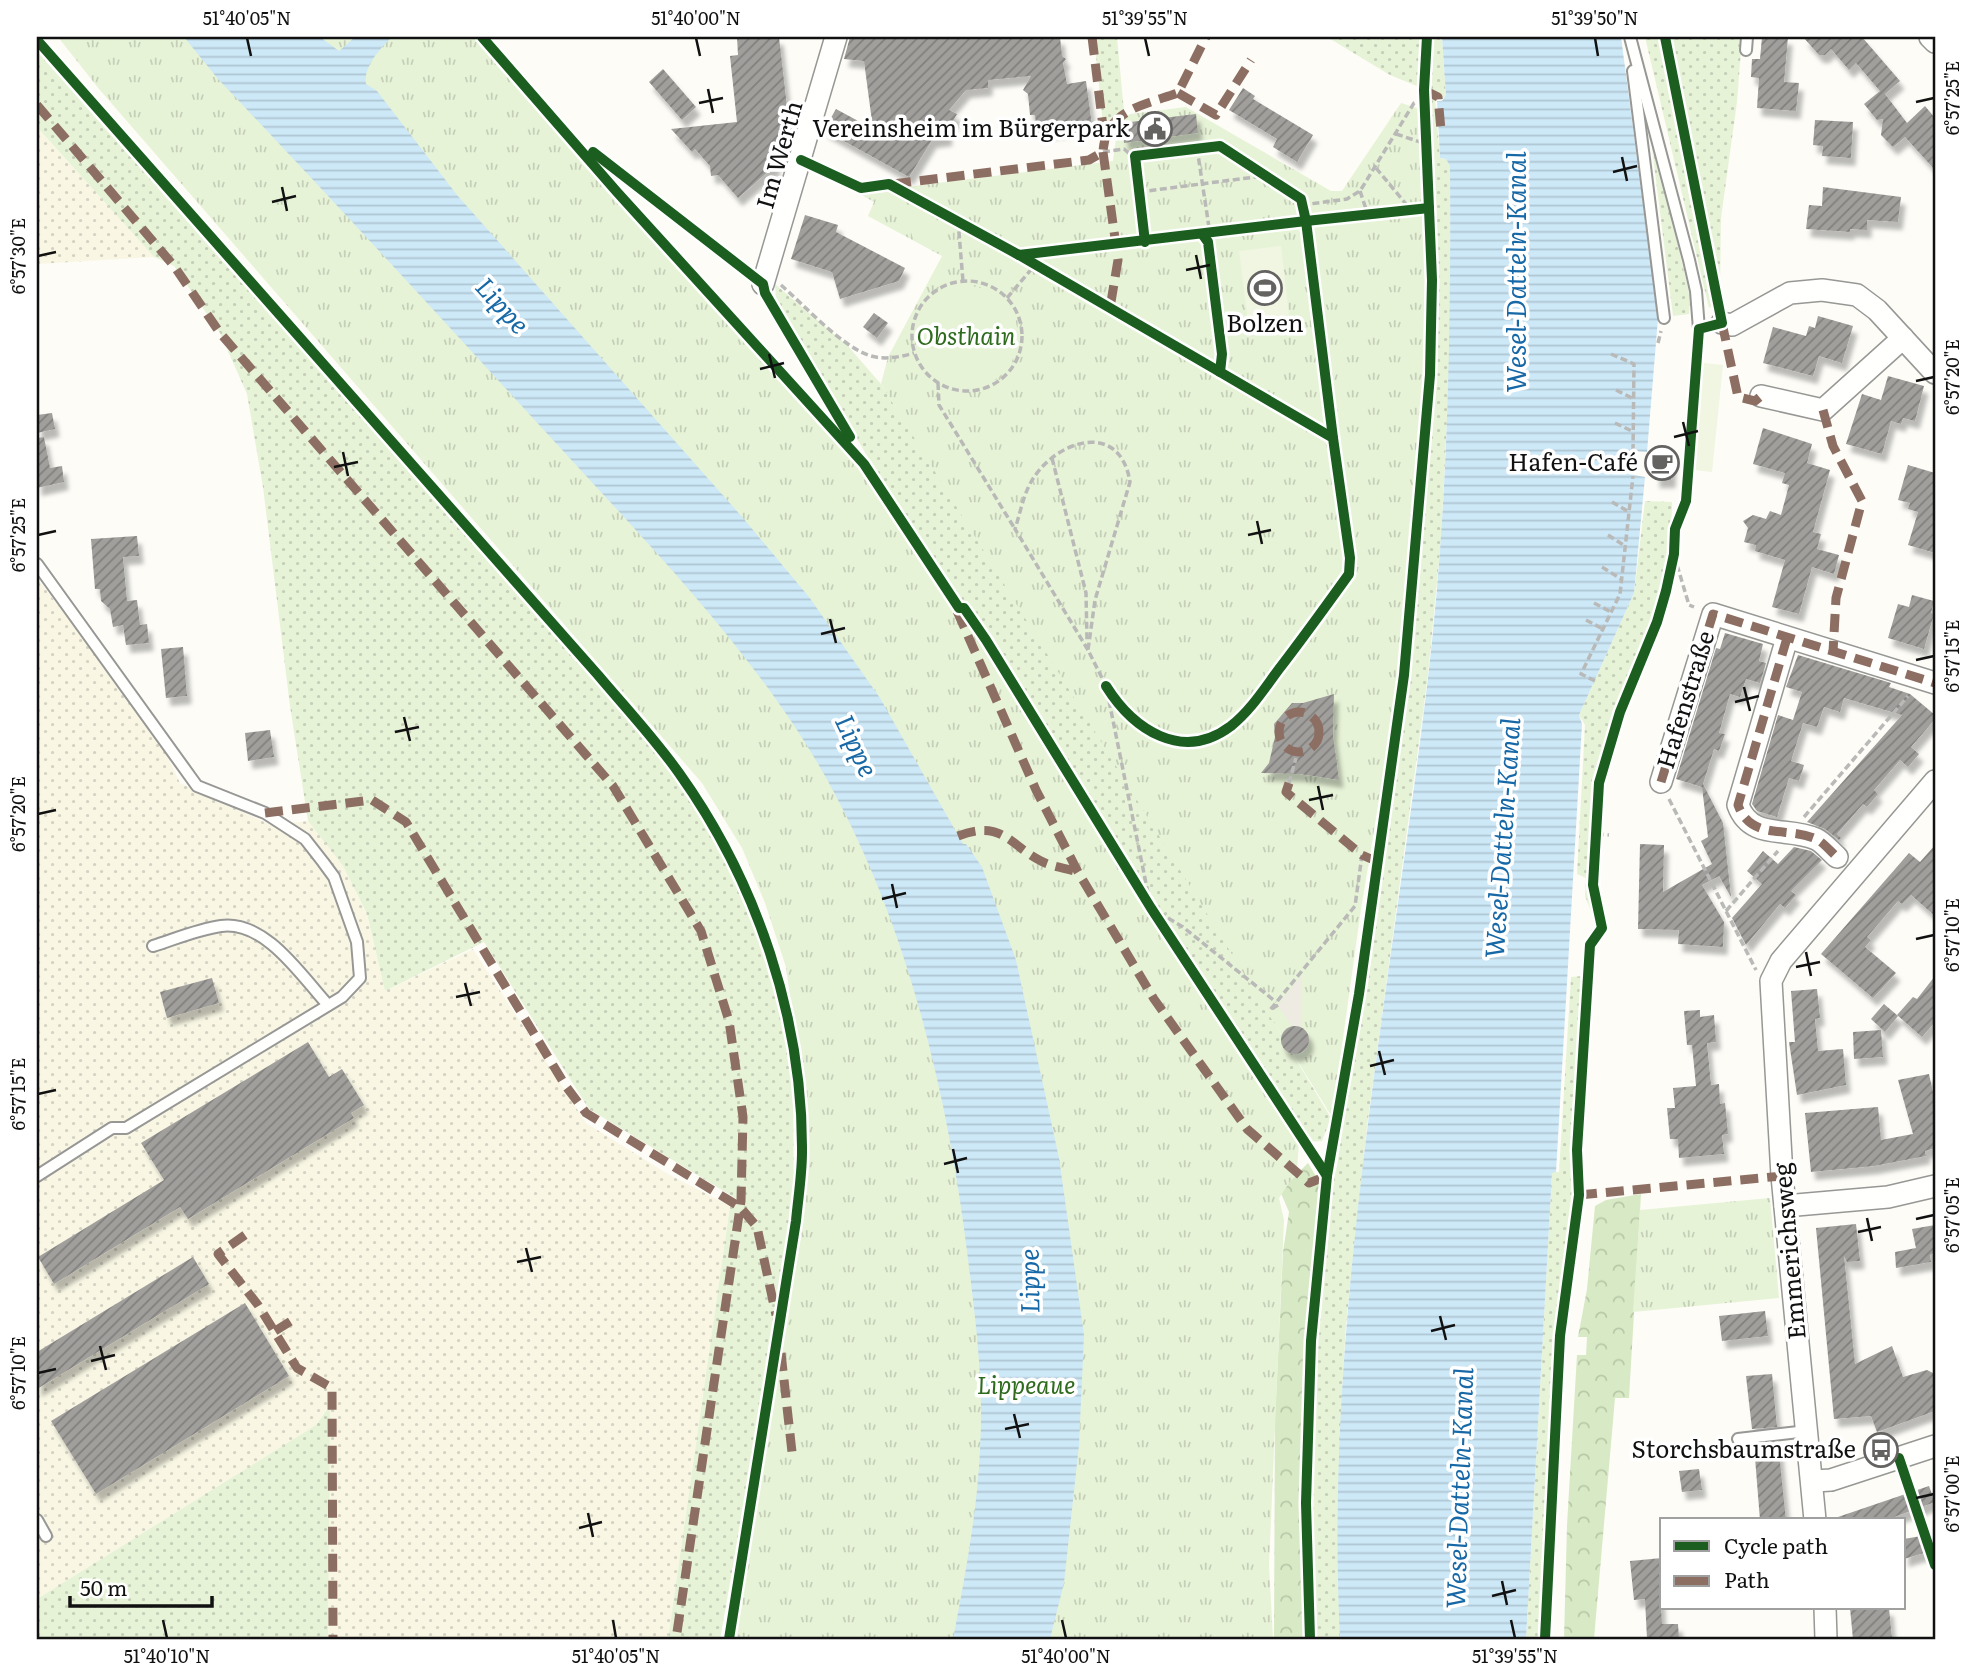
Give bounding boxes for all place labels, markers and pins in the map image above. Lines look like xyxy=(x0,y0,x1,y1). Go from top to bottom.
place label: Vereinsheim im Bürgerpark xyxy=(812,109,1130,144)
public building icon: Vereinsheim im Bürgerpark xyxy=(1136,110,1174,148)
sports icon: Bolzen xyxy=(1246,269,1284,307)
place label: Bolzen xyxy=(1226,304,1304,339)
place label: Hafen-Café xyxy=(1508,443,1638,478)
cafe icon: Hafen-Café xyxy=(1643,444,1681,482)
place label: Storchsbaumstraße xyxy=(1632,1430,1856,1465)
bus stop icon: Storchsbaumstraße xyxy=(1862,1431,1900,1469)

